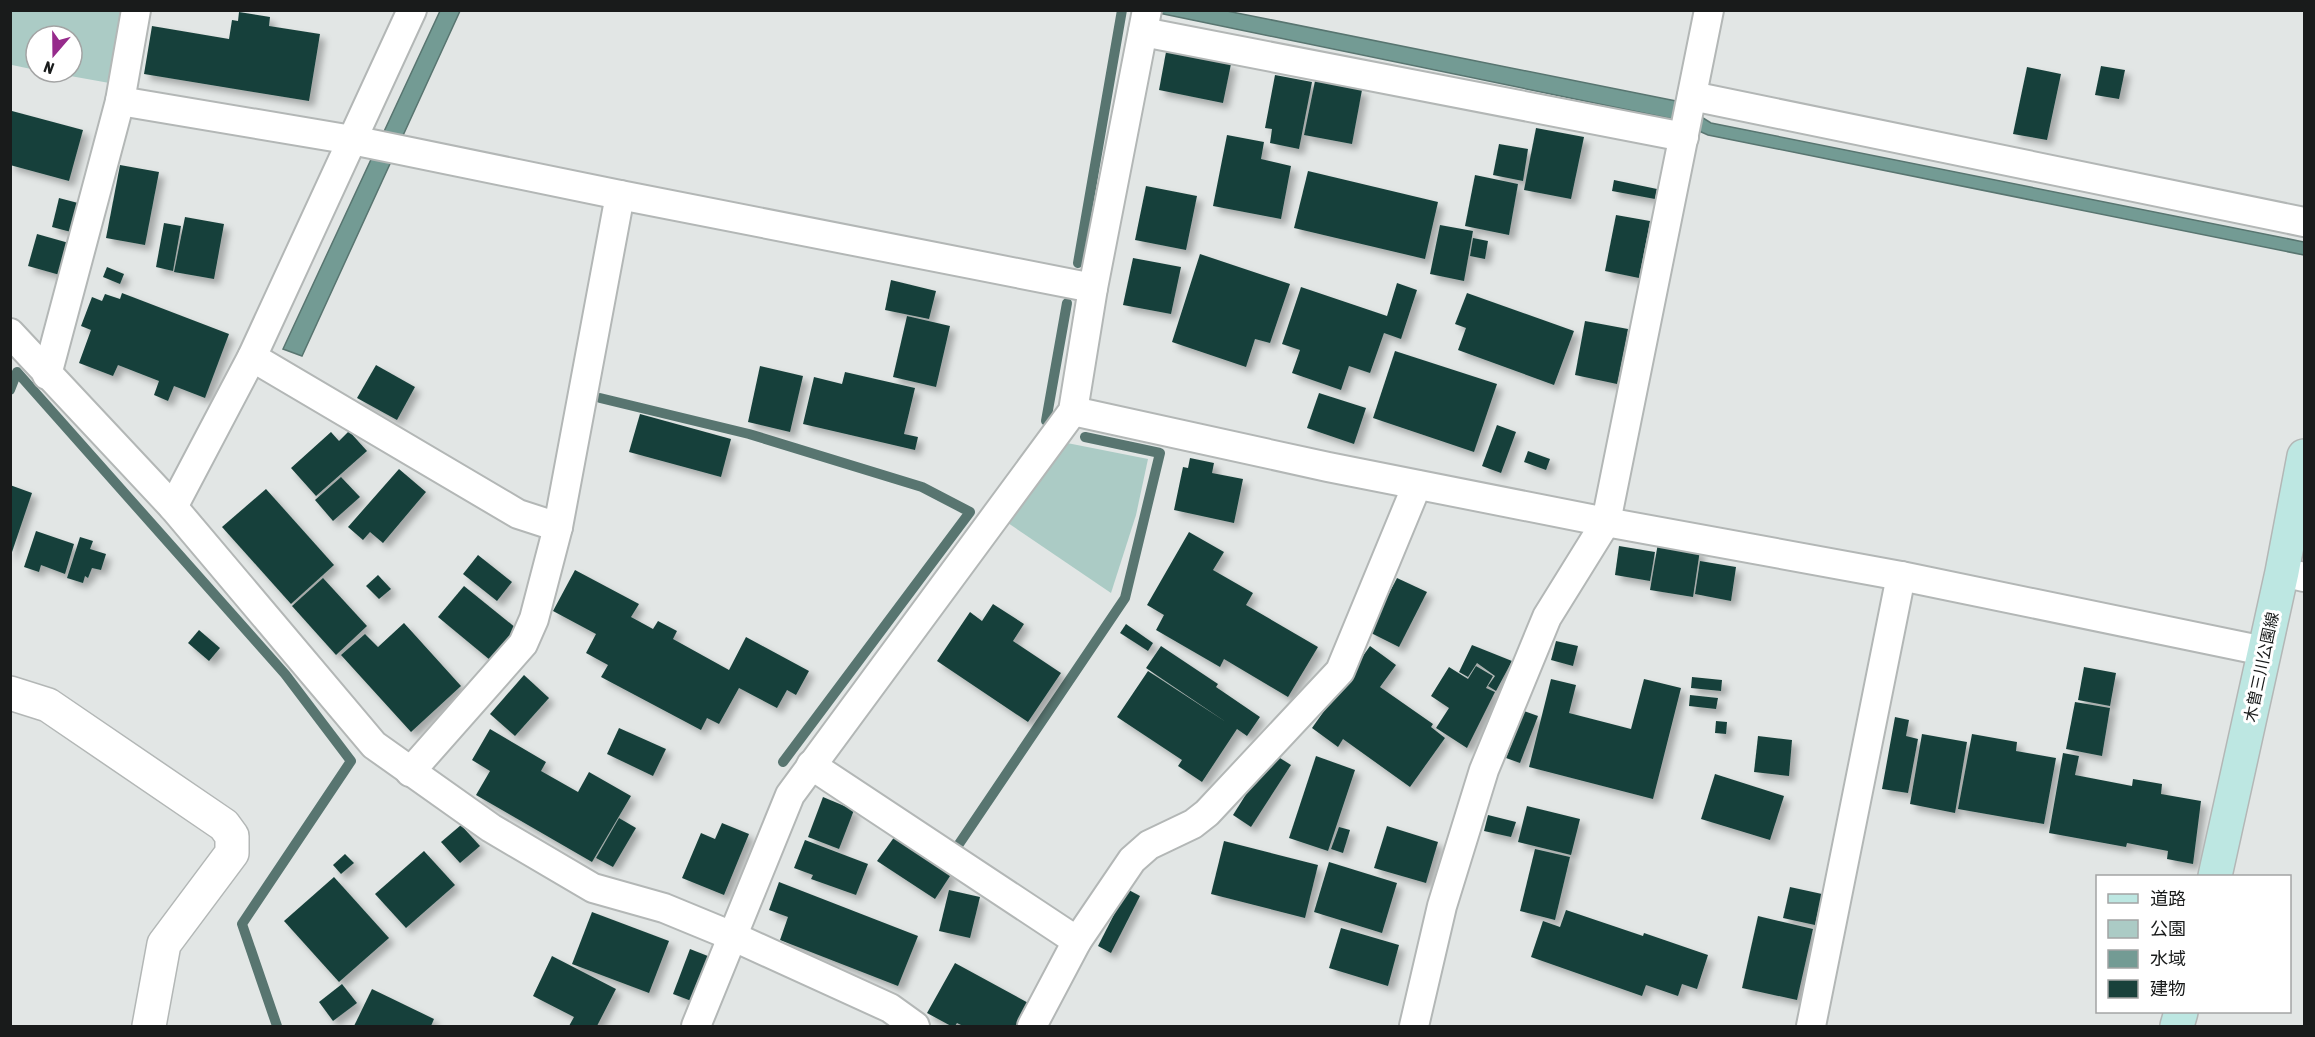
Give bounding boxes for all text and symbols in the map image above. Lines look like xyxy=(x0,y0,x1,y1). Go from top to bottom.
north arrow xyxy=(24,24,84,84)
text: N xyxy=(41,58,56,78)
street label: 木曽三川公園線 xyxy=(2241,610,2281,724)
legend xyxy=(2096,875,2291,1013)
text: 道路 xyxy=(2150,888,2186,909)
text: 公園 xyxy=(2150,918,2186,939)
text: 水域 xyxy=(2150,948,2186,969)
text: 建物 xyxy=(2150,978,2186,999)

